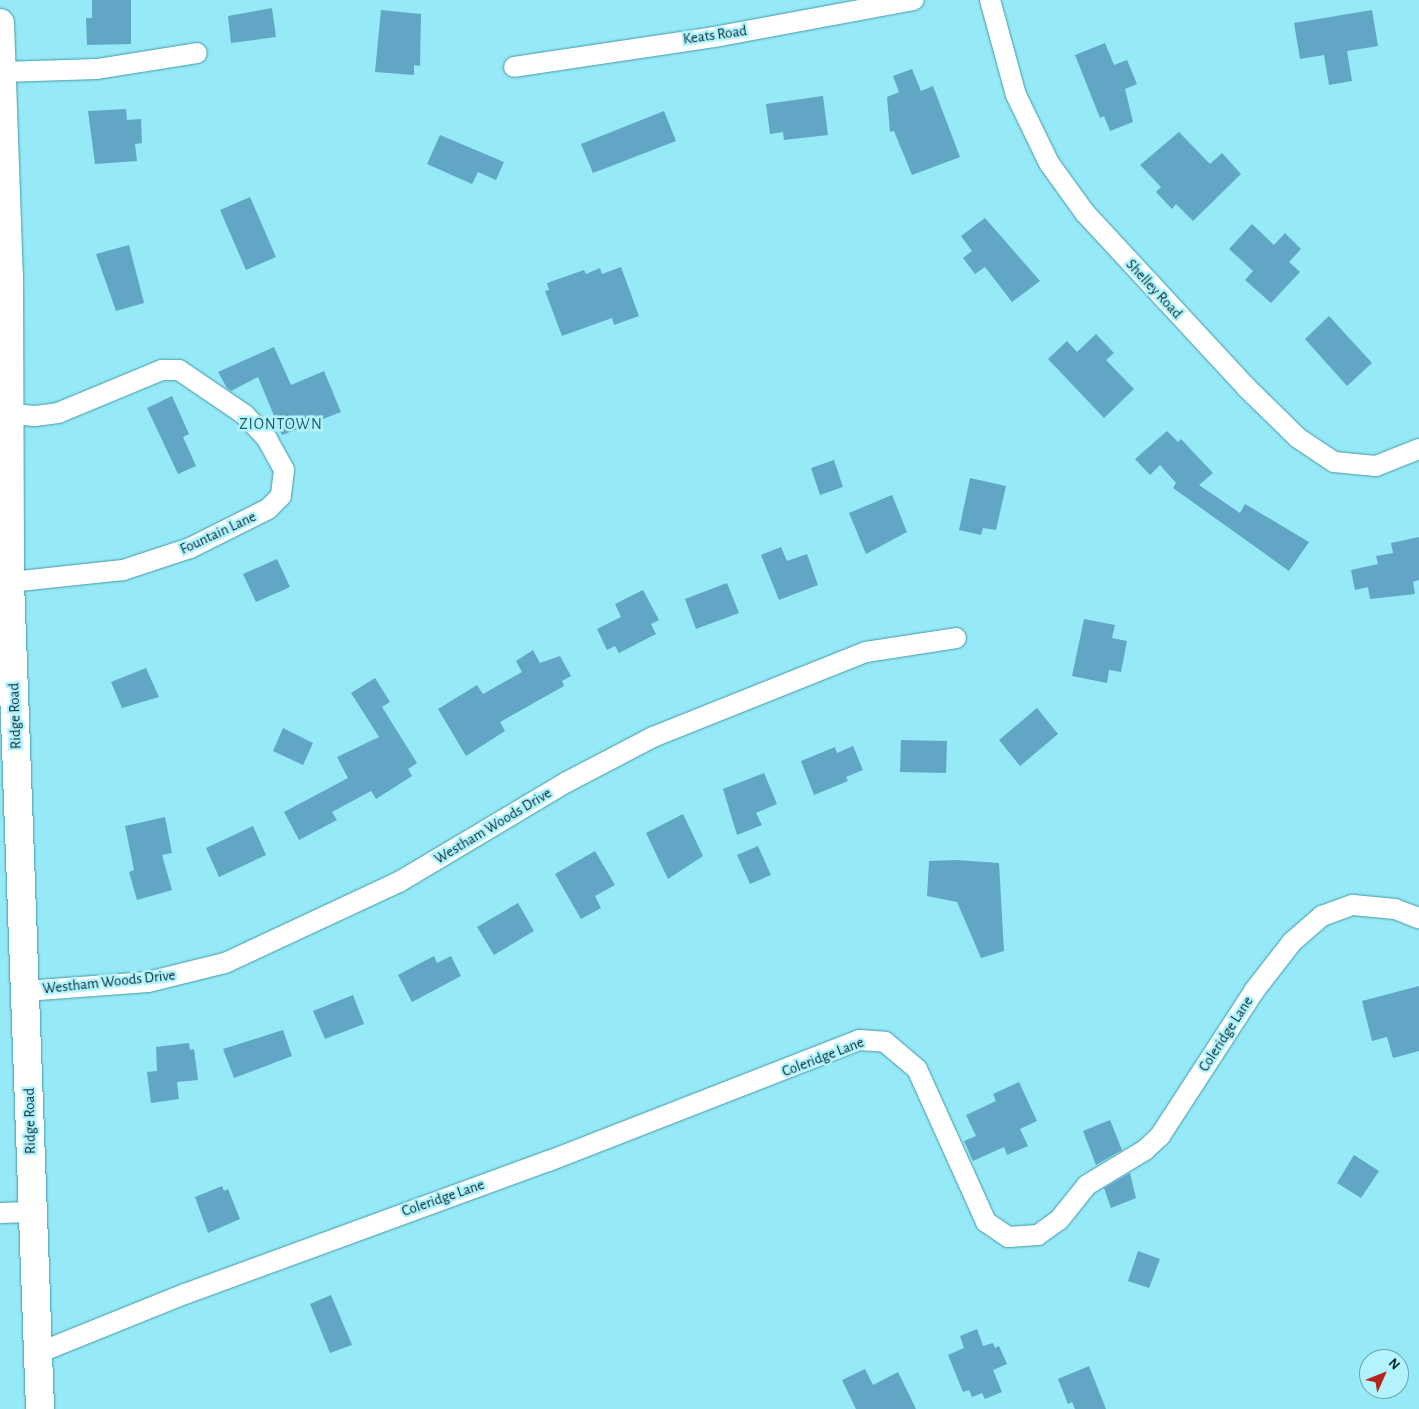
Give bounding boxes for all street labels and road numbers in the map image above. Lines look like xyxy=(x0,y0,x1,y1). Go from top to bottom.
street label: Keats Road xyxy=(682,22,748,48)
street label: Shelley Road xyxy=(1122,256,1186,322)
street label: Fountain Lane xyxy=(177,508,259,558)
street label: Ridge Road xyxy=(5,683,25,749)
street label: Westham Woods Drive xyxy=(431,784,555,868)
street label: Westham Woods Drive xyxy=(42,966,176,998)
street label: Coleridge Lane xyxy=(1195,993,1257,1075)
street label: Coleridge Lane xyxy=(780,1033,866,1081)
street label: Ridge Road xyxy=(20,1088,40,1154)
street label: Coleridge Lane xyxy=(399,1175,487,1221)

